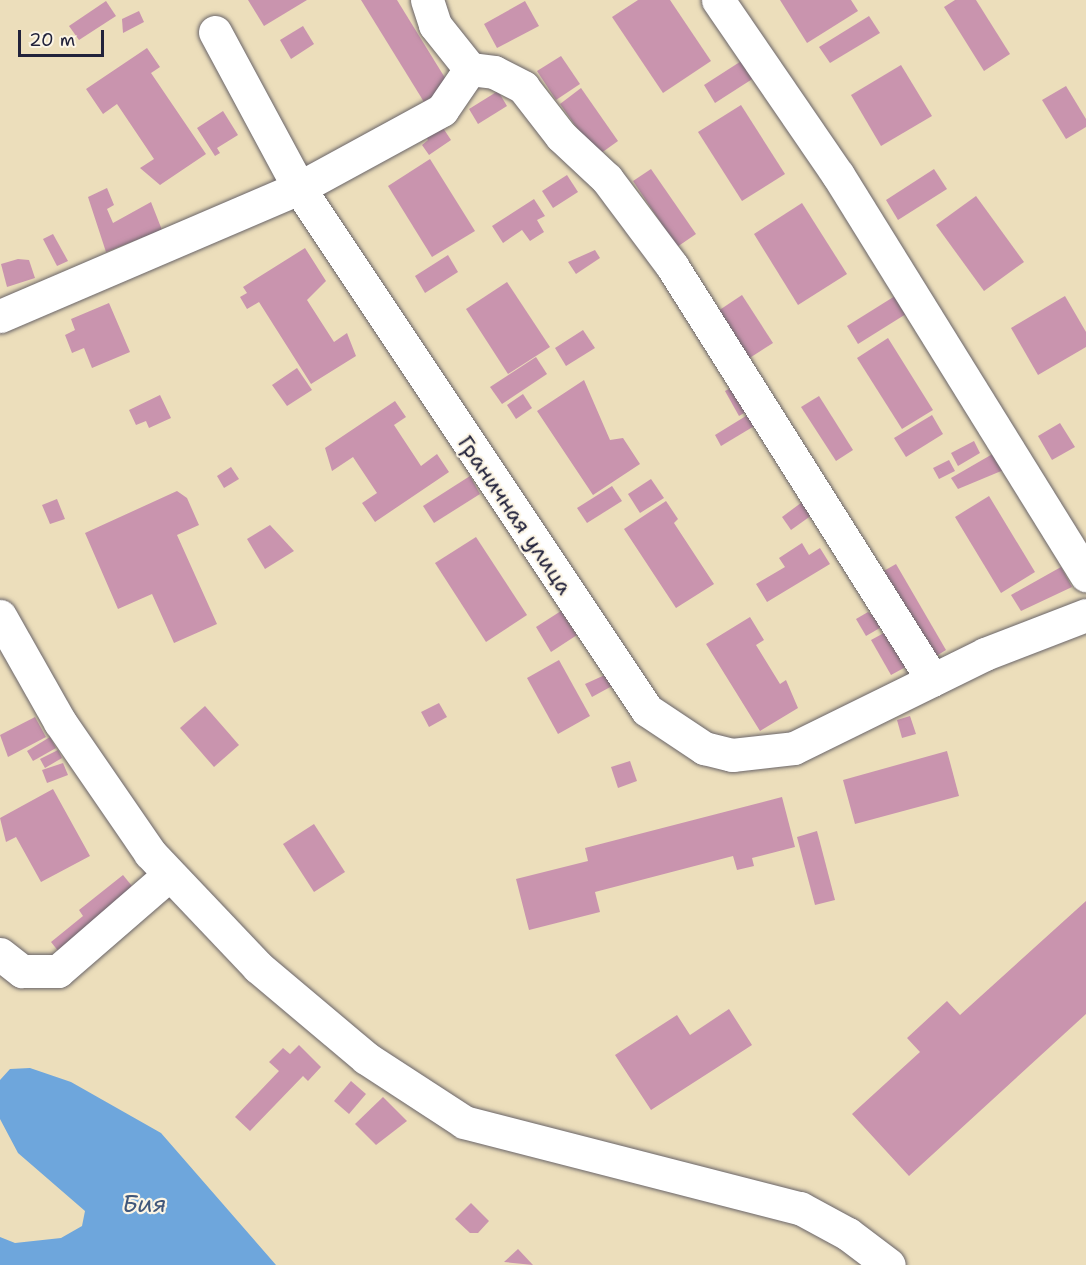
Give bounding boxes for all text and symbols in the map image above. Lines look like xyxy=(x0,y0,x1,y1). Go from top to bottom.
scale bar xyxy=(21,18,106,56)
text: 20 m xyxy=(29,28,75,52)
street label: Граничная улица xyxy=(452,431,578,599)
water label: Бия xyxy=(122,1191,166,1219)

